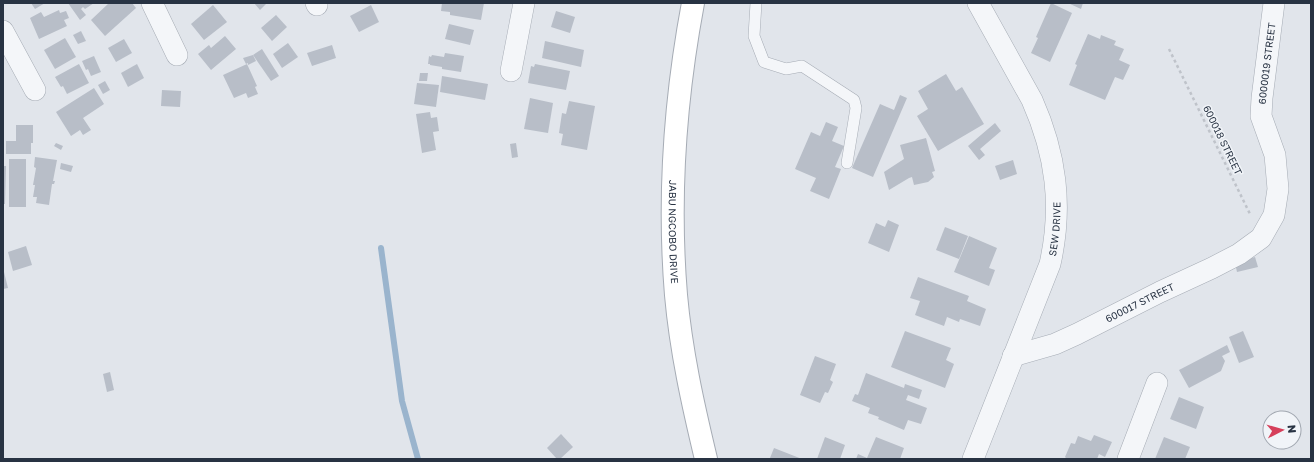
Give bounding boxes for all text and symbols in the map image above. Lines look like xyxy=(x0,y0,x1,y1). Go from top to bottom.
street label: 6000019 STREET xyxy=(1256,22,1277,104)
street label: 600018 STREET xyxy=(1201,103,1245,177)
street label: JABU NGCOBO DRIVE xyxy=(667,180,681,284)
street label: SEW DRIVE xyxy=(1046,202,1062,257)
street label: 600017 STREET xyxy=(1103,280,1176,325)
north arrow xyxy=(1262,410,1302,450)
text: N xyxy=(1286,424,1299,434)

